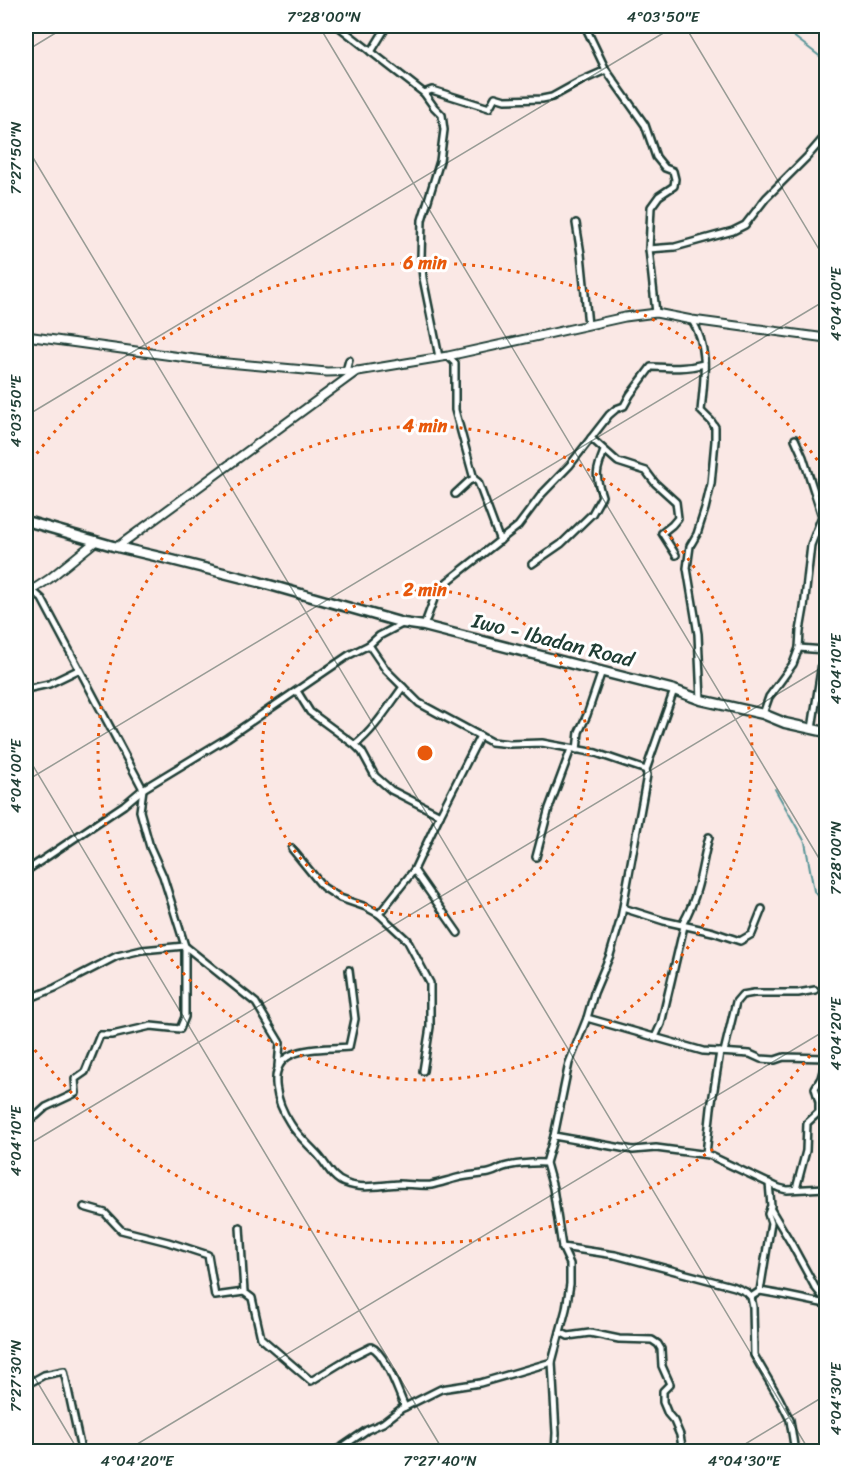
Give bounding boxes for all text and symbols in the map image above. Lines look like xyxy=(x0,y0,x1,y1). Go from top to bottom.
text: 7°28'00"N xyxy=(287,4,362,30)
text: 4°03'50"E xyxy=(627,4,701,30)
text: 7°27'50"N xyxy=(3,121,29,195)
text: 6 min xyxy=(402,247,447,279)
text: 4°04'00"E xyxy=(823,265,849,341)
text: 4°03'50"E xyxy=(3,373,29,447)
text: 4 min xyxy=(402,410,448,442)
text: 2 min xyxy=(402,574,447,606)
street label: Iwo - Ibadan Road xyxy=(467,601,640,679)
text: 4°04'10"E xyxy=(823,632,849,704)
text: 4°04'00"E xyxy=(3,737,29,813)
centre of rings xyxy=(415,743,435,763)
text: 7°28'00"N xyxy=(823,820,849,895)
text: 4°04'20"E xyxy=(823,996,849,1070)
text: 4°04'10"E xyxy=(3,1104,29,1176)
text: 7°27'30"N xyxy=(3,1339,29,1412)
text: 4°04'30"E xyxy=(823,1361,849,1435)
text: 4°04'20"E xyxy=(101,1448,175,1474)
text: 7°27'40"N xyxy=(403,1448,477,1474)
text: 4°04'30"E xyxy=(708,1448,782,1474)

